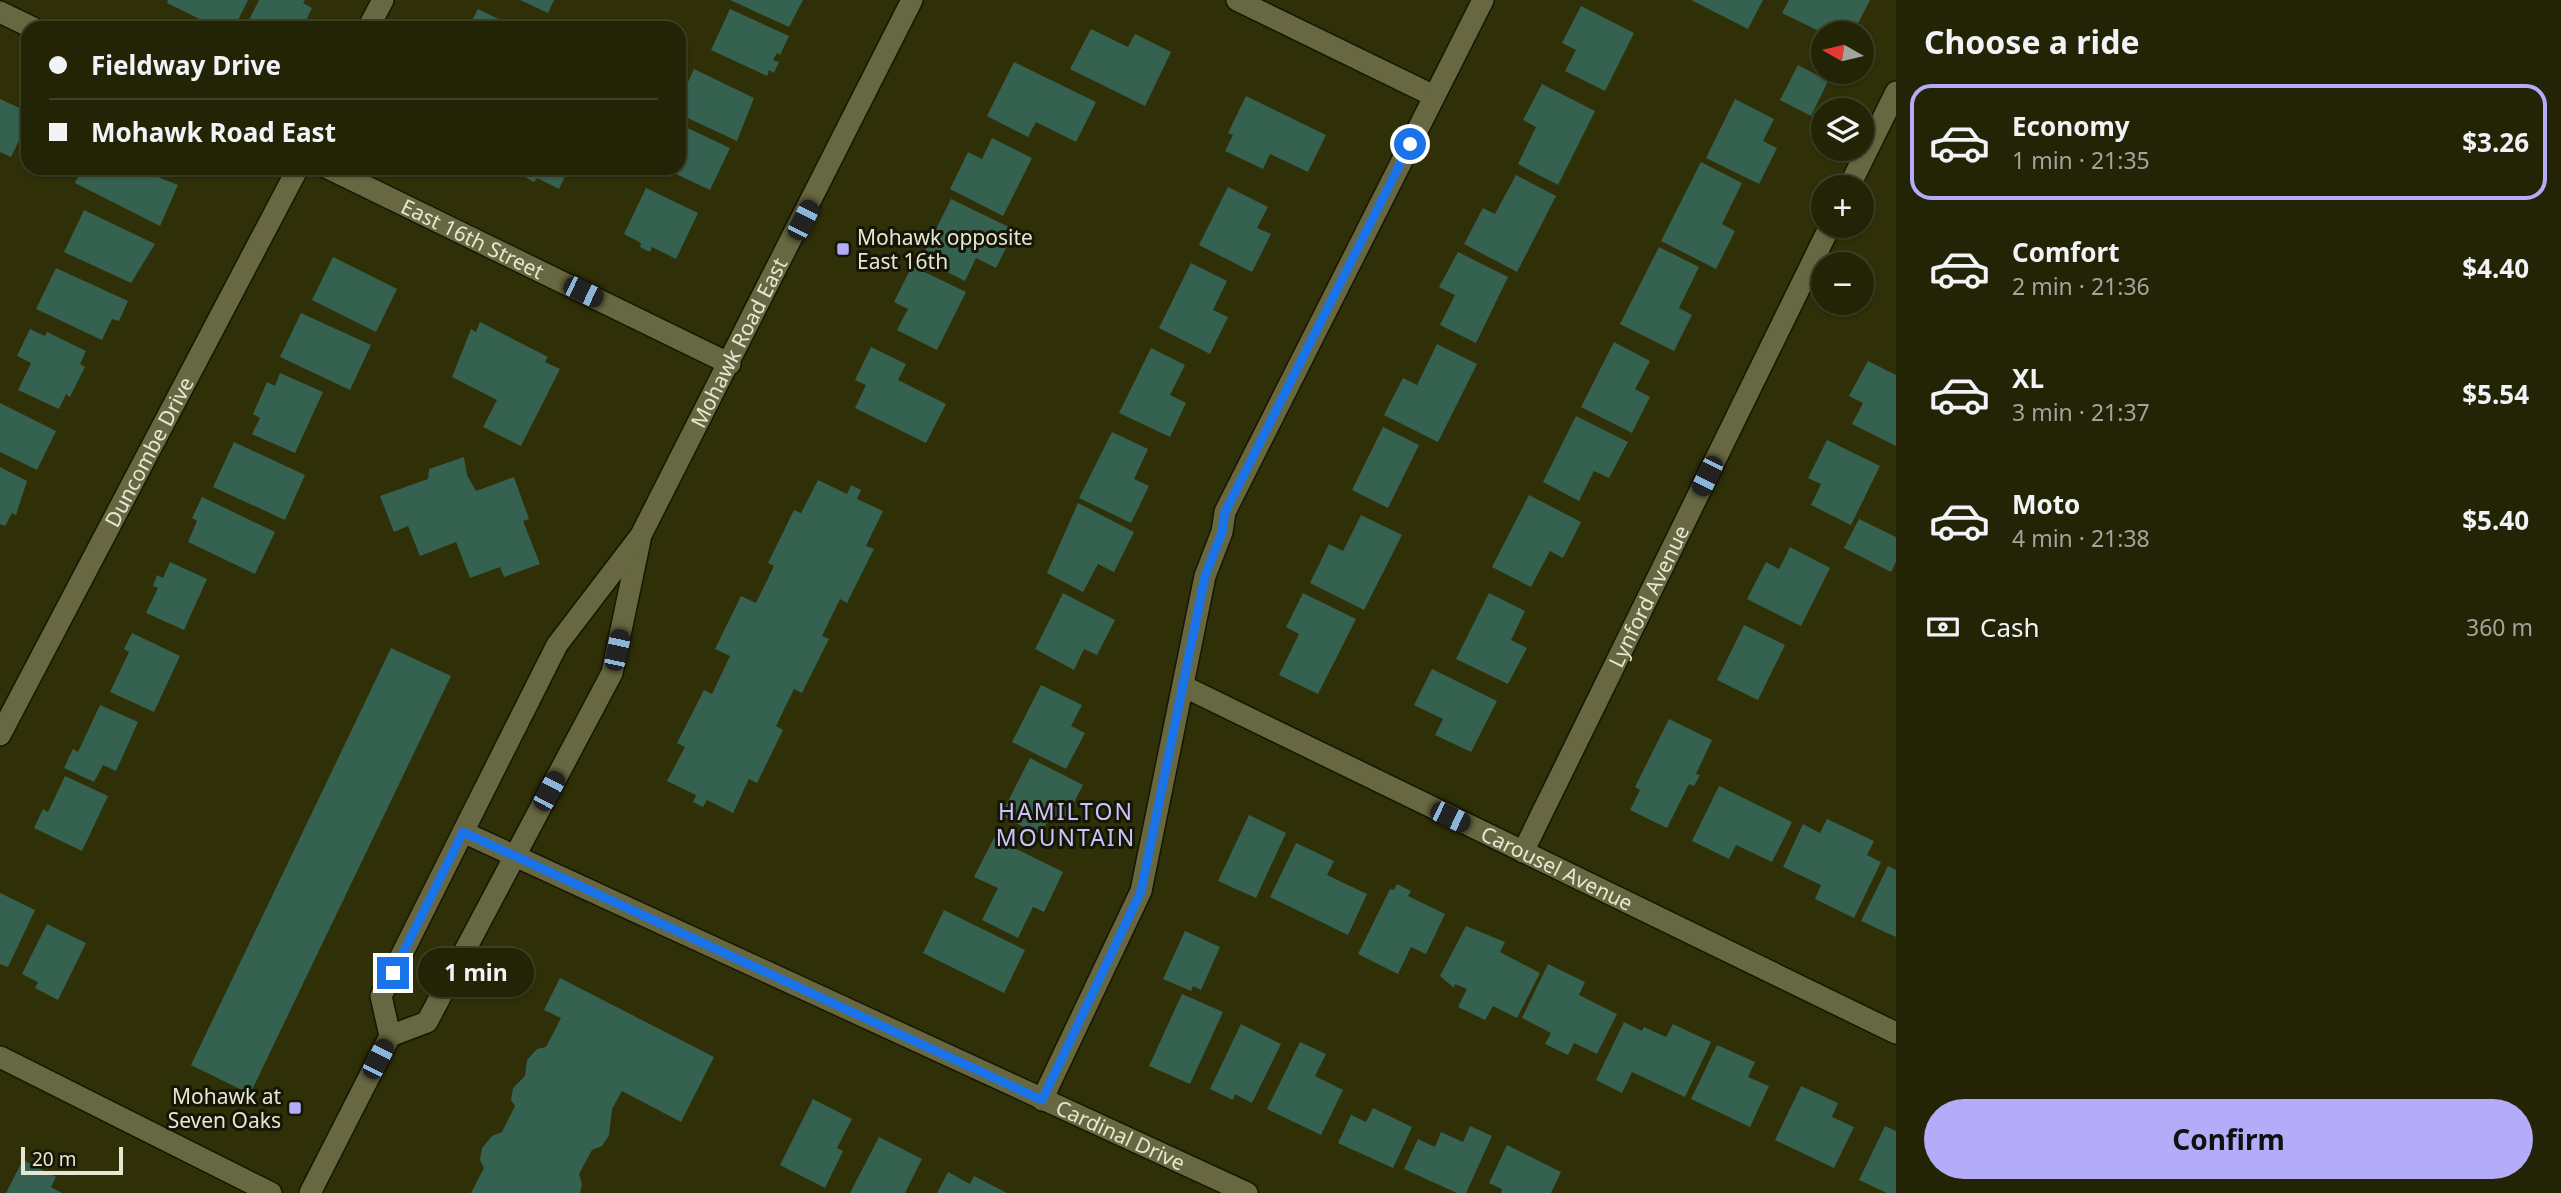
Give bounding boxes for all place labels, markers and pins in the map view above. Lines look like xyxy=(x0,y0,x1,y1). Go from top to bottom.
place label: Mohawk opposite East 16th xyxy=(857,223,1033,275)
marker: Mohawk opposite East 16th xyxy=(835,241,851,257)
place label: Mohawk at Seven Oaks xyxy=(168,1082,281,1134)
marker: Mohawk at Seven Oaks xyxy=(287,1100,303,1116)

